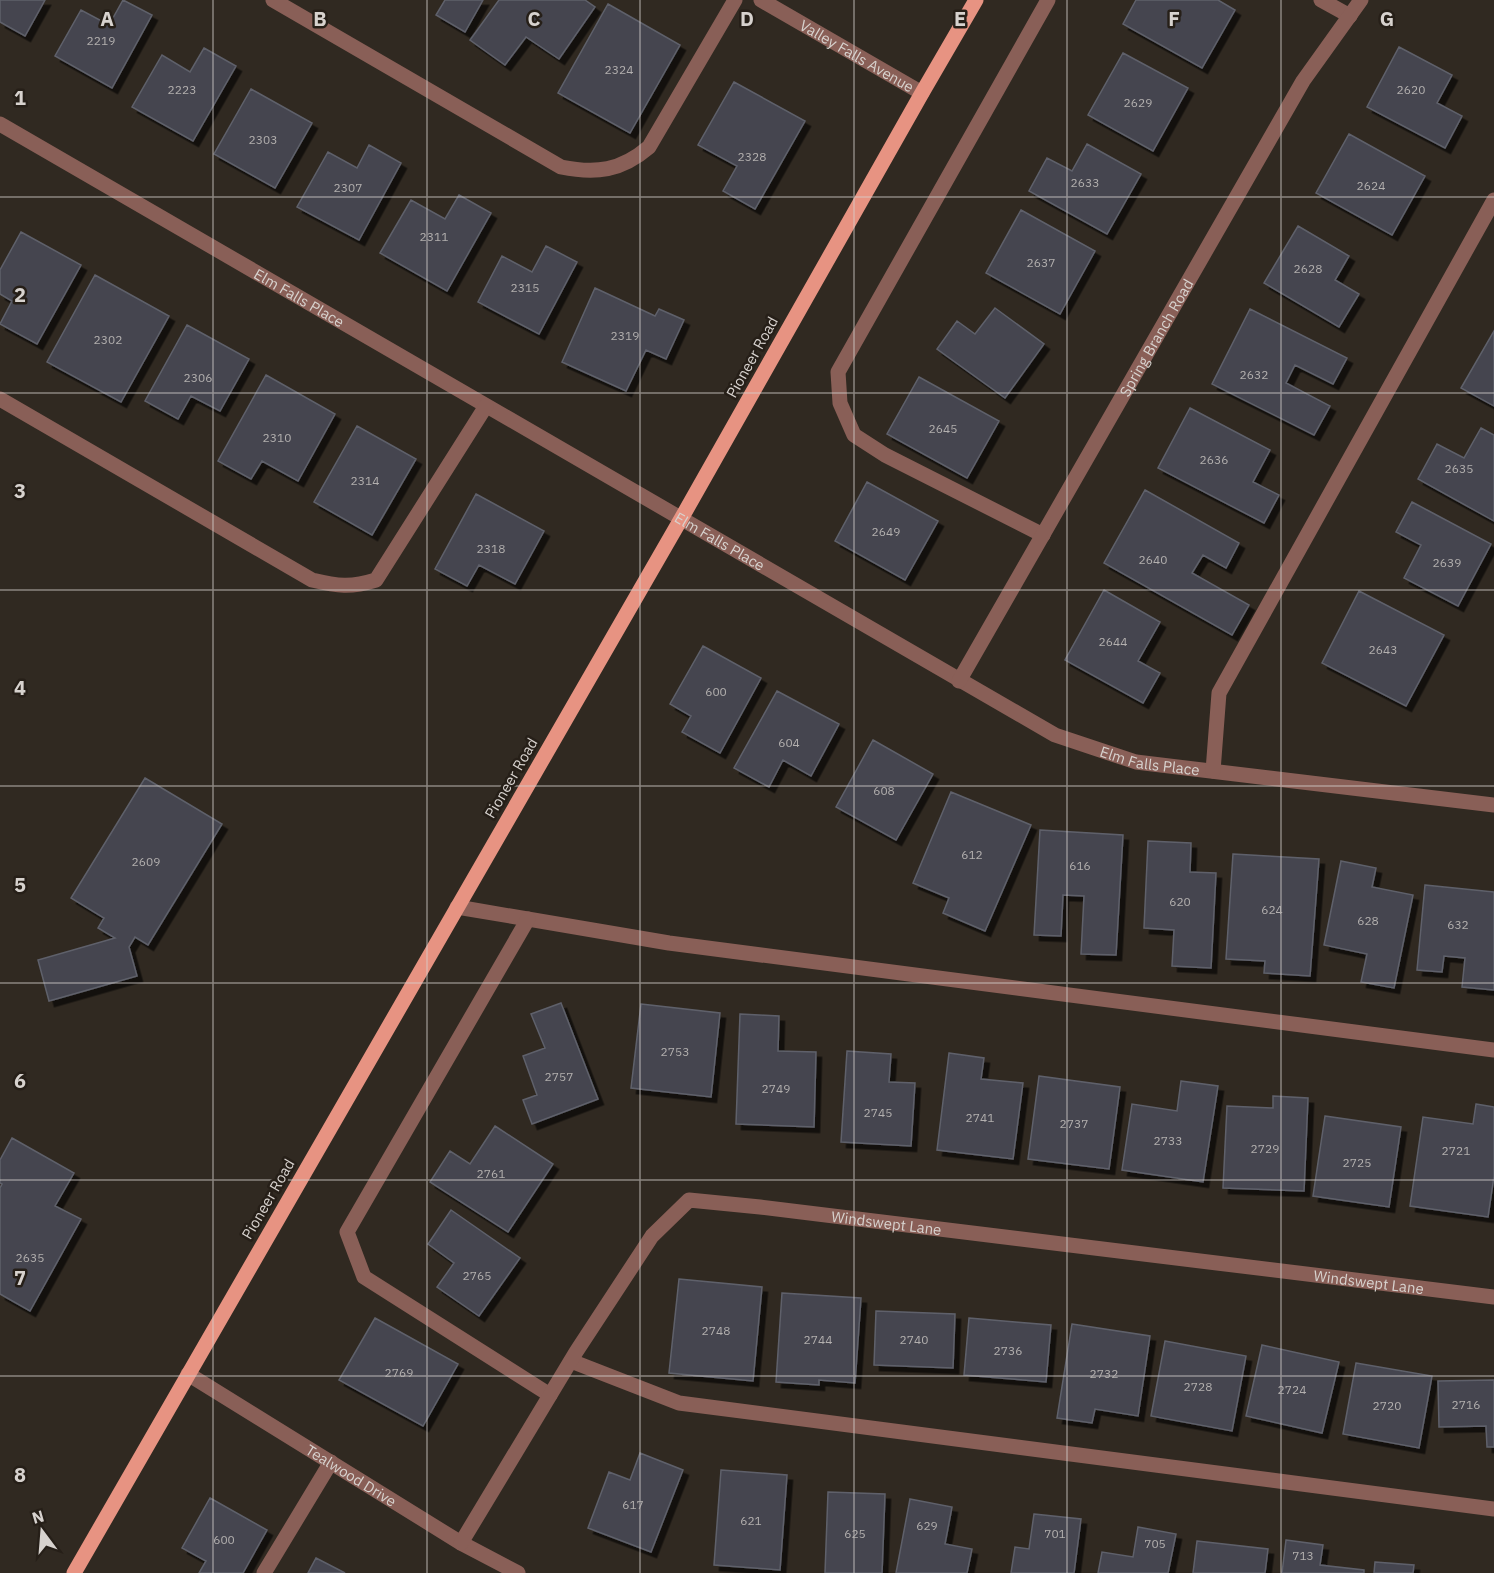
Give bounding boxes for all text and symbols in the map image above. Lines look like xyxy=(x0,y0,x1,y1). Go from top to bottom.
text: A xyxy=(100,5,114,32)
text: B xyxy=(313,5,327,32)
text: C xyxy=(527,5,541,32)
text: D xyxy=(740,5,754,32)
text: E xyxy=(954,5,966,32)
text: F xyxy=(1168,5,1180,32)
text: G xyxy=(1380,5,1394,32)
street label: Valley Falls Avenue xyxy=(797,15,918,96)
house number: 2219 xyxy=(87,33,115,48)
house number: 2324 xyxy=(605,62,633,77)
house number: 2223 xyxy=(168,82,196,97)
house number: 2620 xyxy=(1397,82,1425,97)
text: 1 xyxy=(14,84,26,111)
house number: 2629 xyxy=(1124,95,1152,110)
house number: 2303 xyxy=(249,132,277,147)
house number: 2328 xyxy=(738,149,766,164)
house number: 2633 xyxy=(1071,175,1099,190)
house number: 2624 xyxy=(1357,178,1385,193)
house number: 2307 xyxy=(334,180,362,195)
house number: 2311 xyxy=(420,229,448,244)
house number: 2637 xyxy=(1027,255,1055,270)
house number: 2628 xyxy=(1294,261,1322,276)
street label: Elm Falls Place xyxy=(251,264,348,331)
street label: Spring Branch Road xyxy=(1115,275,1197,400)
house number: 2315 xyxy=(511,280,539,295)
text: 2 xyxy=(14,281,26,308)
street label: Pioneer Road xyxy=(722,313,782,401)
house number: 2319 xyxy=(611,328,639,343)
house number: 2302 xyxy=(94,332,122,347)
house number: 2632 xyxy=(1240,367,1268,382)
house number: 2306 xyxy=(184,370,212,385)
house number: 2645 xyxy=(929,421,957,436)
house number: 2310 xyxy=(263,430,291,445)
house number: 2636 xyxy=(1200,452,1228,467)
house number: 2635 xyxy=(1445,461,1473,476)
house number: 2314 xyxy=(351,473,379,488)
text: 3 xyxy=(14,477,26,504)
street label: Elm Falls Place xyxy=(671,507,769,575)
house number: 2649 xyxy=(872,524,900,539)
house number: 2318 xyxy=(477,541,505,556)
house number: 2640 xyxy=(1139,552,1167,567)
house number: 2639 xyxy=(1433,555,1461,570)
house number: 2644 xyxy=(1099,634,1127,649)
house number: 2643 xyxy=(1369,642,1397,657)
text: 4 xyxy=(14,674,26,701)
house number: 600 xyxy=(705,684,727,699)
street label: Pioneer Road xyxy=(480,734,542,822)
house number: 604 xyxy=(778,735,800,750)
street label: Elm Falls Place xyxy=(1098,741,1201,779)
house number: 608 xyxy=(873,783,895,798)
house number: 612 xyxy=(961,847,983,862)
house number: 2609 xyxy=(132,854,160,869)
house number: 616 xyxy=(1069,858,1091,873)
text: 5 xyxy=(14,871,26,898)
house number: 620 xyxy=(1169,894,1191,909)
house number: 624 xyxy=(1261,902,1283,917)
house number: 628 xyxy=(1357,913,1379,928)
house number: 632 xyxy=(1447,917,1469,932)
house number: 2753 xyxy=(661,1044,689,1059)
text: 6 xyxy=(14,1067,26,1094)
house number: 2757 xyxy=(545,1069,573,1084)
house number: 2749 xyxy=(762,1081,790,1096)
house number: 2745 xyxy=(864,1105,892,1120)
house number: 2741 xyxy=(966,1110,994,1125)
house number: 2737 xyxy=(1060,1116,1088,1131)
house number: 2733 xyxy=(1154,1133,1182,1148)
house number: 2729 xyxy=(1251,1141,1279,1156)
house number: 2721 xyxy=(1442,1143,1470,1158)
street label: Pioneer Road xyxy=(237,1155,299,1243)
house number: 2725 xyxy=(1343,1155,1371,1170)
house number: 2761 xyxy=(477,1166,505,1181)
street label: Windswept Lane xyxy=(830,1206,943,1239)
house number: 2635 xyxy=(16,1250,44,1265)
text: 7 xyxy=(14,1264,26,1291)
street label: Windswept Lane xyxy=(1313,1265,1425,1298)
house number: 2765 xyxy=(463,1268,491,1283)
house number: 2748 xyxy=(702,1323,730,1338)
house number: 2744 xyxy=(804,1332,832,1347)
house number: 2740 xyxy=(900,1332,928,1347)
house number: 2736 xyxy=(994,1343,1022,1358)
house number: 2769 xyxy=(385,1365,413,1380)
house number: 2732 xyxy=(1090,1366,1118,1381)
house number: 2728 xyxy=(1184,1379,1212,1394)
house number: 2724 xyxy=(1278,1382,1306,1397)
house number: 2716 xyxy=(1452,1397,1480,1412)
house number: 2720 xyxy=(1373,1398,1401,1413)
street label: Tealwood Drive xyxy=(302,1440,400,1510)
text: 8 xyxy=(14,1461,26,1488)
house number: 617 xyxy=(622,1497,644,1512)
north arrow xyxy=(12,1501,72,1561)
text: N xyxy=(30,1505,46,1528)
house number: 621 xyxy=(740,1513,762,1528)
house number: 629 xyxy=(916,1518,938,1533)
house number: 625 xyxy=(844,1526,866,1541)
house number: 701 xyxy=(1044,1526,1066,1541)
house number: 600 xyxy=(213,1532,235,1547)
house number: 705 xyxy=(1144,1536,1166,1551)
house number: 713 xyxy=(1292,1548,1314,1563)

